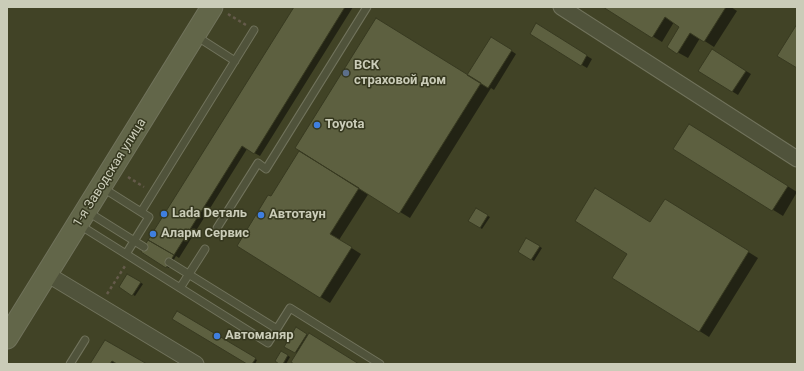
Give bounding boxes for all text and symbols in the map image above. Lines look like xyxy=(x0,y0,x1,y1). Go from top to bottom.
place label: ВСК страховой дом xyxy=(354,58,446,89)
marker: ВСК страховой дом xyxy=(341,68,351,78)
street label: 1-я Заводская улица xyxy=(70,116,150,230)
place label: Toyota xyxy=(325,117,364,133)
marker: Toyota xyxy=(312,120,322,130)
place label: Lada Dеталь xyxy=(172,206,247,222)
place label: Автотаун xyxy=(269,207,326,223)
marker: Lada Dеталь xyxy=(159,209,169,219)
marker: Автотаун xyxy=(256,210,266,220)
place label: Аларм Сервис xyxy=(161,226,249,242)
marker: Аларм Сервис xyxy=(148,229,158,239)
place label: Автомаляр xyxy=(225,328,294,344)
marker: Автомаляр xyxy=(212,331,222,341)

